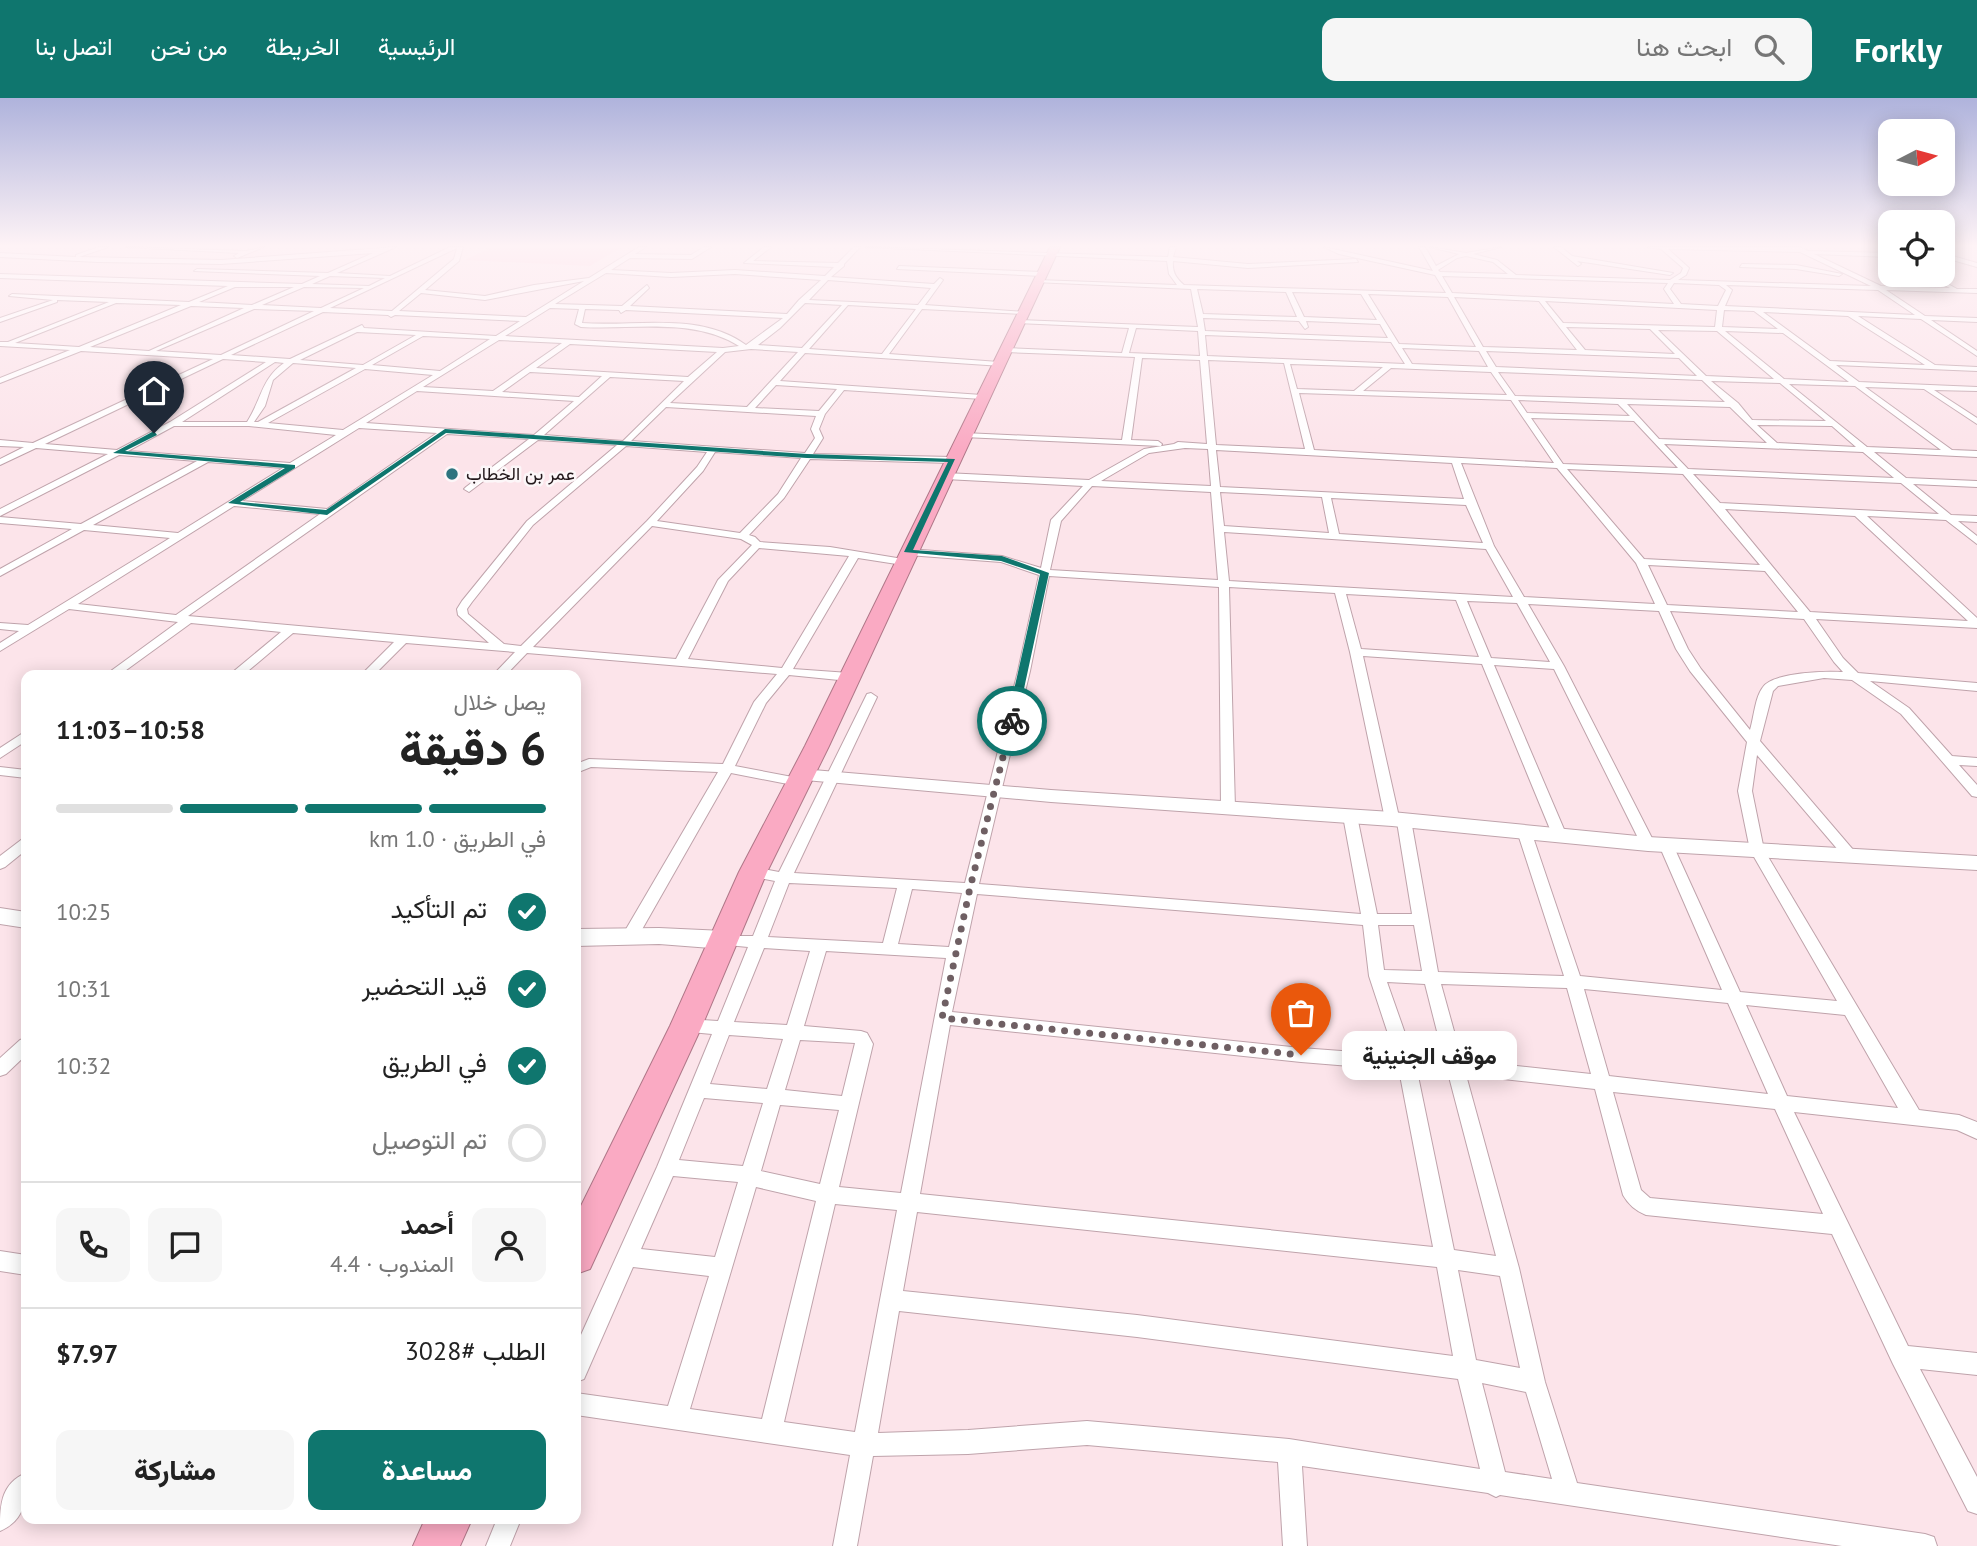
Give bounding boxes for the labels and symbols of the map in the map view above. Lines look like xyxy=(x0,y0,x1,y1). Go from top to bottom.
north arrow xyxy=(1878,119,1955,196)
pin xyxy=(124,361,184,433)
place label: عمر بن الخطاب xyxy=(466,462,575,485)
marker: عمر بن الخطاب xyxy=(444,466,460,482)
courier xyxy=(977,686,1047,756)
pin xyxy=(1271,983,1331,1055)
callout: موقف الجنينية xyxy=(1343,1030,1518,1080)

